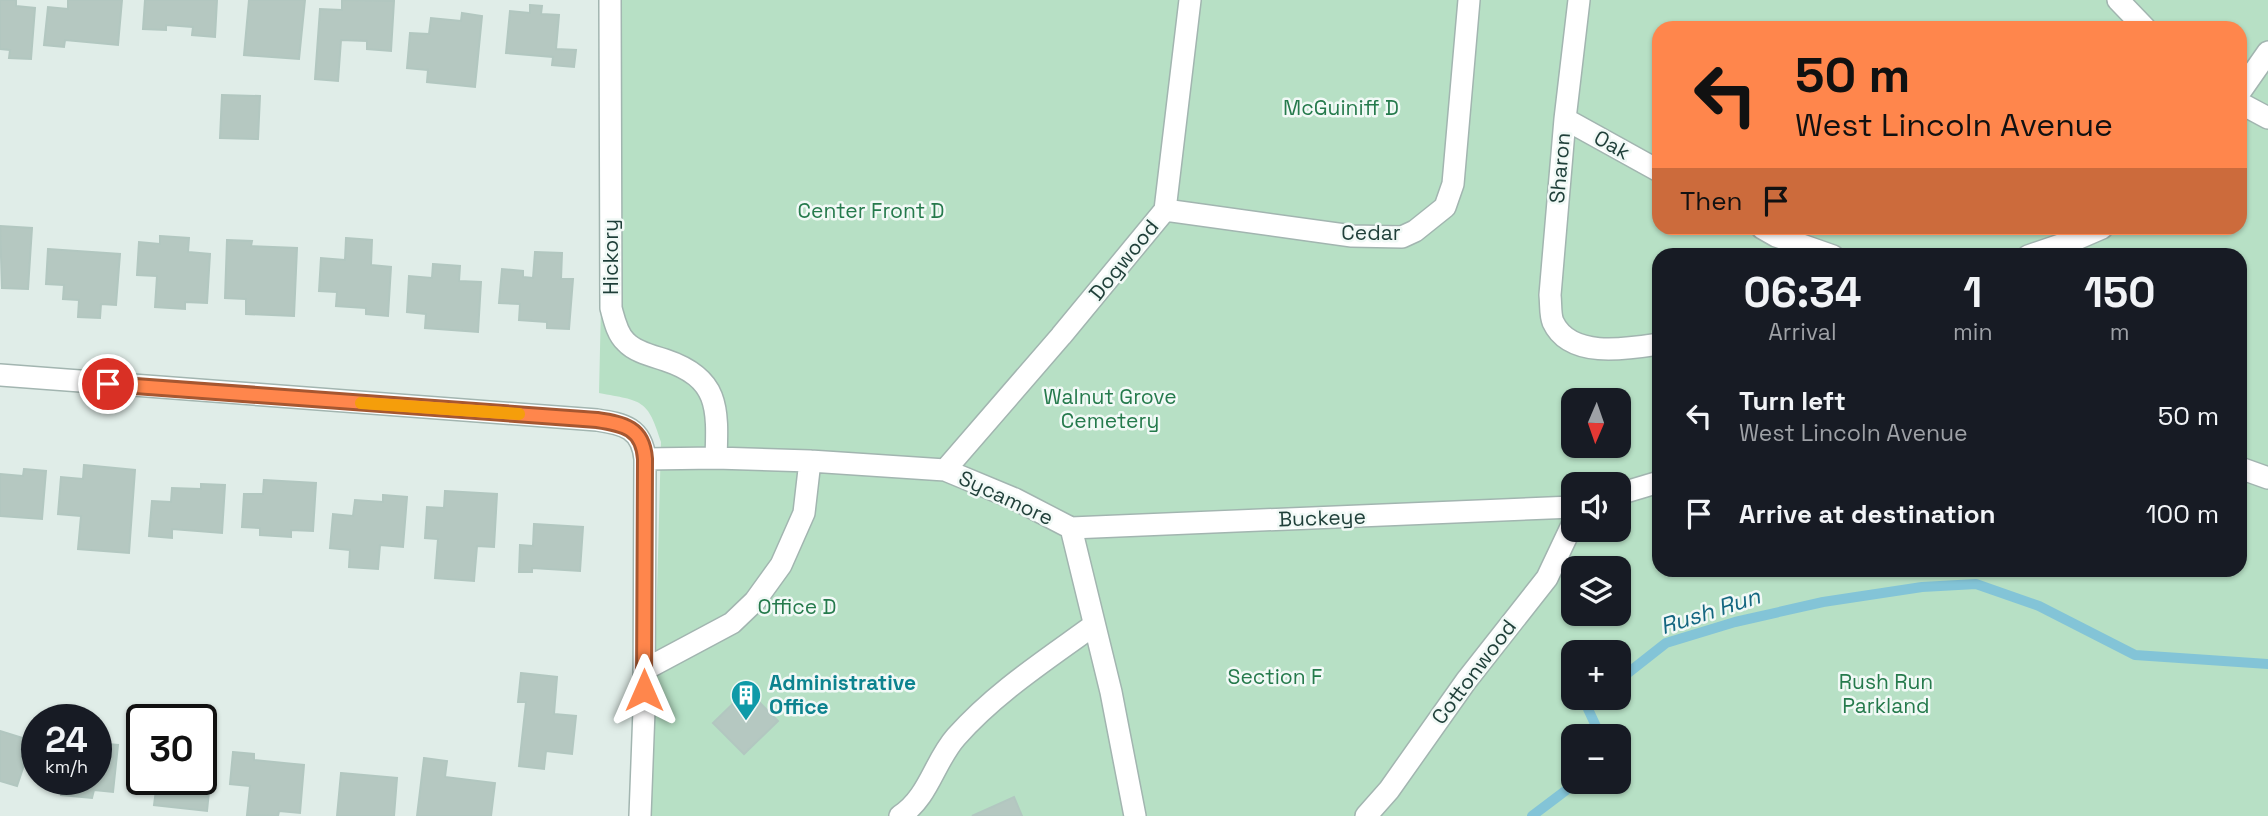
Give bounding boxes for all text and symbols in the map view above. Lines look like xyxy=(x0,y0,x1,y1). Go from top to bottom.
text: 50 m xyxy=(1795,44,1910,106)
icon: left xyxy=(1680,49,1771,140)
park label: McGuiniff D xyxy=(1283,94,1399,121)
text: West Lincoln Avenue xyxy=(1795,105,2113,145)
street label: Oak xyxy=(1589,124,1635,165)
street label: Sharon xyxy=(1543,131,1576,205)
icon: arrive xyxy=(1757,182,1795,220)
text: Then xyxy=(1680,184,1743,218)
park label: Center Front D xyxy=(798,197,944,224)
street label: Dogwood xyxy=(1083,214,1164,306)
street label: Hickory xyxy=(597,219,624,295)
street label: Cedar xyxy=(1341,219,1401,246)
text: 06:34 xyxy=(1744,266,1861,319)
text: 1 xyxy=(1963,266,1982,319)
text: 150 xyxy=(2084,266,2155,319)
text: Arrival xyxy=(1768,317,1837,347)
text: min xyxy=(1953,317,1993,347)
text: m xyxy=(2110,317,2130,347)
pin xyxy=(78,354,138,414)
icon: arrive xyxy=(89,365,127,403)
park label: Walnut Grove Cemetery xyxy=(1043,383,1177,434)
text: Turn left xyxy=(1739,384,1846,418)
north arrow xyxy=(1561,388,1631,458)
map controls xyxy=(1561,388,1631,794)
icon: left xyxy=(1680,397,1718,435)
text: 50 m xyxy=(2158,399,2219,433)
text: West Lincoln Avenue xyxy=(1739,418,1968,448)
street label: Sycamore xyxy=(955,464,1058,531)
button: sound xyxy=(1561,472,1631,542)
icon: arrive xyxy=(1680,495,1718,533)
text: Arrive at destination xyxy=(1739,497,1996,531)
text: 100 m xyxy=(2146,497,2219,531)
street label: Buckeye xyxy=(1278,502,1366,533)
button: layers xyxy=(1561,556,1631,626)
water label: Rush Run xyxy=(1656,580,1765,641)
park label: Office D xyxy=(757,593,837,620)
street label: Cottonwood xyxy=(1425,614,1522,730)
button: + xyxy=(1561,640,1631,710)
position arrow xyxy=(607,653,681,727)
park label: Section F xyxy=(1228,663,1322,690)
park label: Rush Run Parkland xyxy=(1839,668,1933,719)
place label: Administrative Office xyxy=(769,669,916,720)
building icon: Administrative Office xyxy=(729,678,763,722)
speed limit sign: 30 xyxy=(126,704,217,795)
text: 24 xyxy=(45,718,88,762)
button: − xyxy=(1561,724,1631,794)
text: km/h xyxy=(45,755,88,778)

